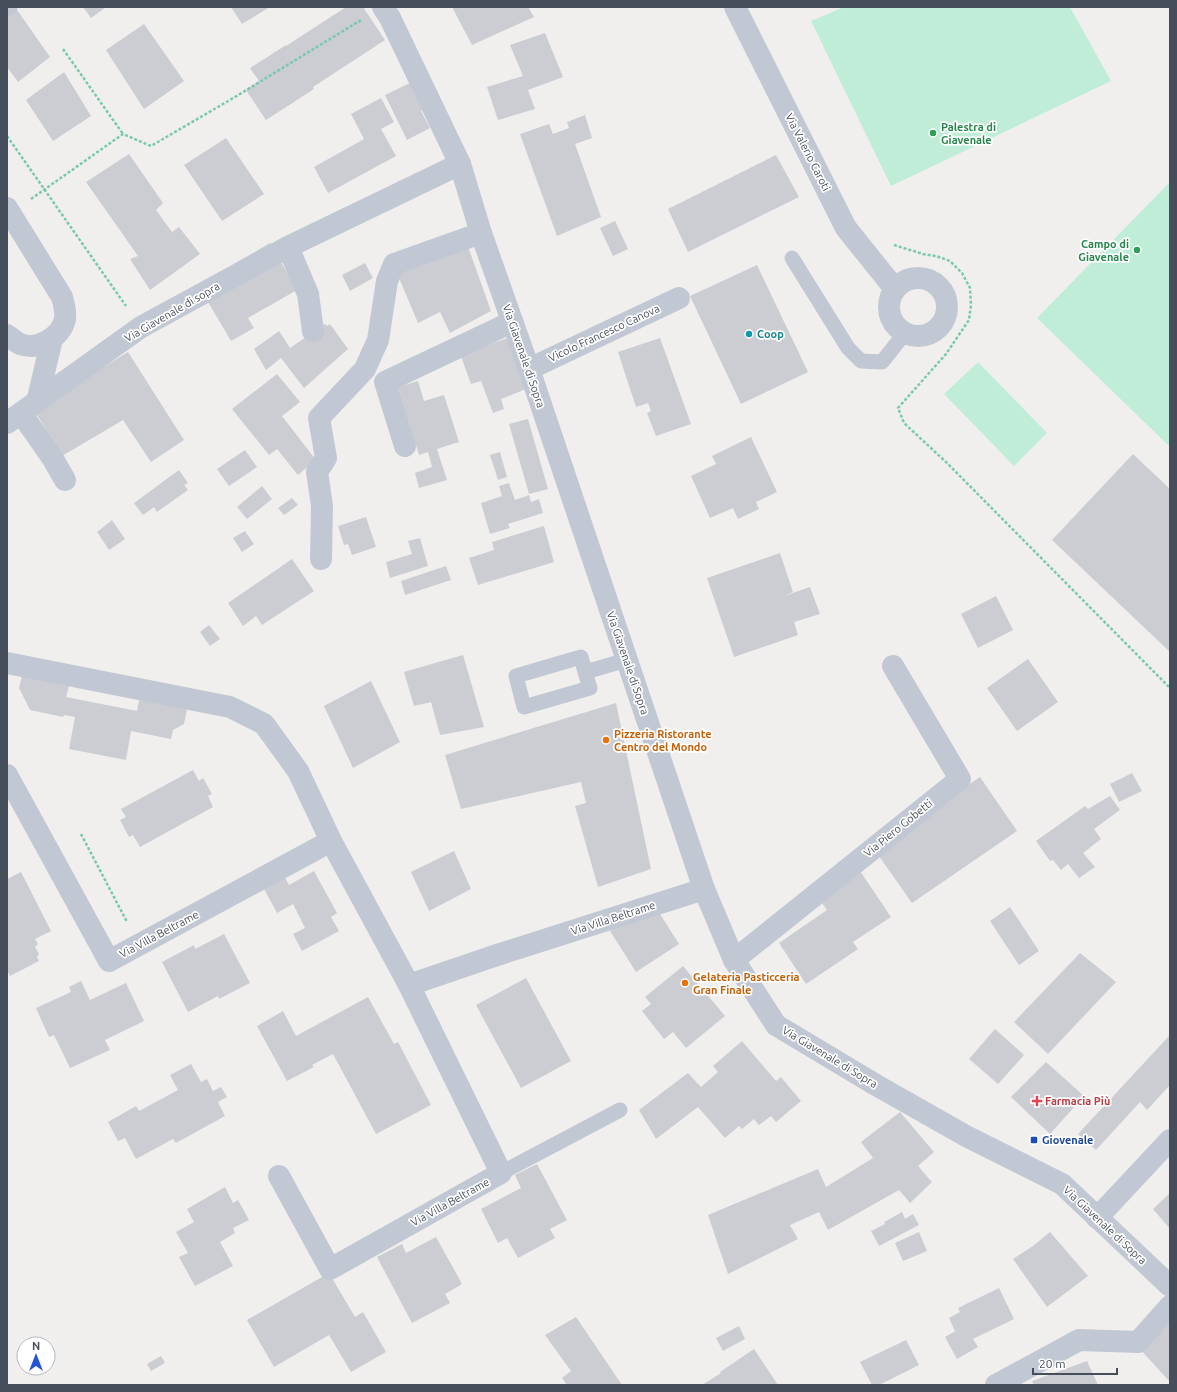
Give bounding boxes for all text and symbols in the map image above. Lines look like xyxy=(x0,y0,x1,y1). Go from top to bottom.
street label: Via Valerio Caroti xyxy=(783,111,833,193)
place label: Palestra di Giavenale xyxy=(941,121,996,146)
marker: Palestra di Giavenale xyxy=(928,128,938,138)
place label: Campo di Giavenale xyxy=(1078,238,1129,263)
marker: Campo di Giavenale xyxy=(1132,245,1142,255)
street label: Via Giavenale di sopra xyxy=(122,280,222,344)
street label: Vicolo Francesco Canova xyxy=(547,302,661,364)
street label: Via Giavenale di Sopra xyxy=(501,303,547,409)
place label: Coop xyxy=(757,328,784,340)
marker: Coop xyxy=(744,329,754,339)
street label: Via Giavenale di Sopra xyxy=(605,610,651,716)
place label: Pizzeria Ristorante Centro del Mondo xyxy=(614,728,712,753)
marker: Pizzeria Ristorante Centro del Mondo xyxy=(601,735,611,745)
street label: Via Piero Gobetti xyxy=(862,797,934,859)
street label: Via Villa Beltrame xyxy=(569,899,657,937)
street label: Via Villa Beltrame xyxy=(117,908,201,960)
place label: Gelateria Pasticceria Gran Finale xyxy=(693,971,799,996)
marker: Gelateria Pasticceria Gran Finale xyxy=(680,978,690,988)
street label: Via Giavenale di Sopra xyxy=(780,1024,880,1090)
place label: Farmacia Più xyxy=(1045,1095,1110,1107)
marker: Farmacia Più xyxy=(1032,1096,1042,1106)
place label: Giovenale xyxy=(1042,1134,1093,1146)
marker: Giovenale xyxy=(1029,1135,1039,1145)
street label: Via Villa Beltrame xyxy=(409,1175,491,1229)
street label: Via Giavenale di Sopra xyxy=(1061,1184,1149,1266)
north arrow xyxy=(16,1336,56,1376)
text: N xyxy=(32,1340,40,1352)
scale bar xyxy=(1033,1350,1117,1376)
text: 20 m xyxy=(1039,1357,1066,1370)

